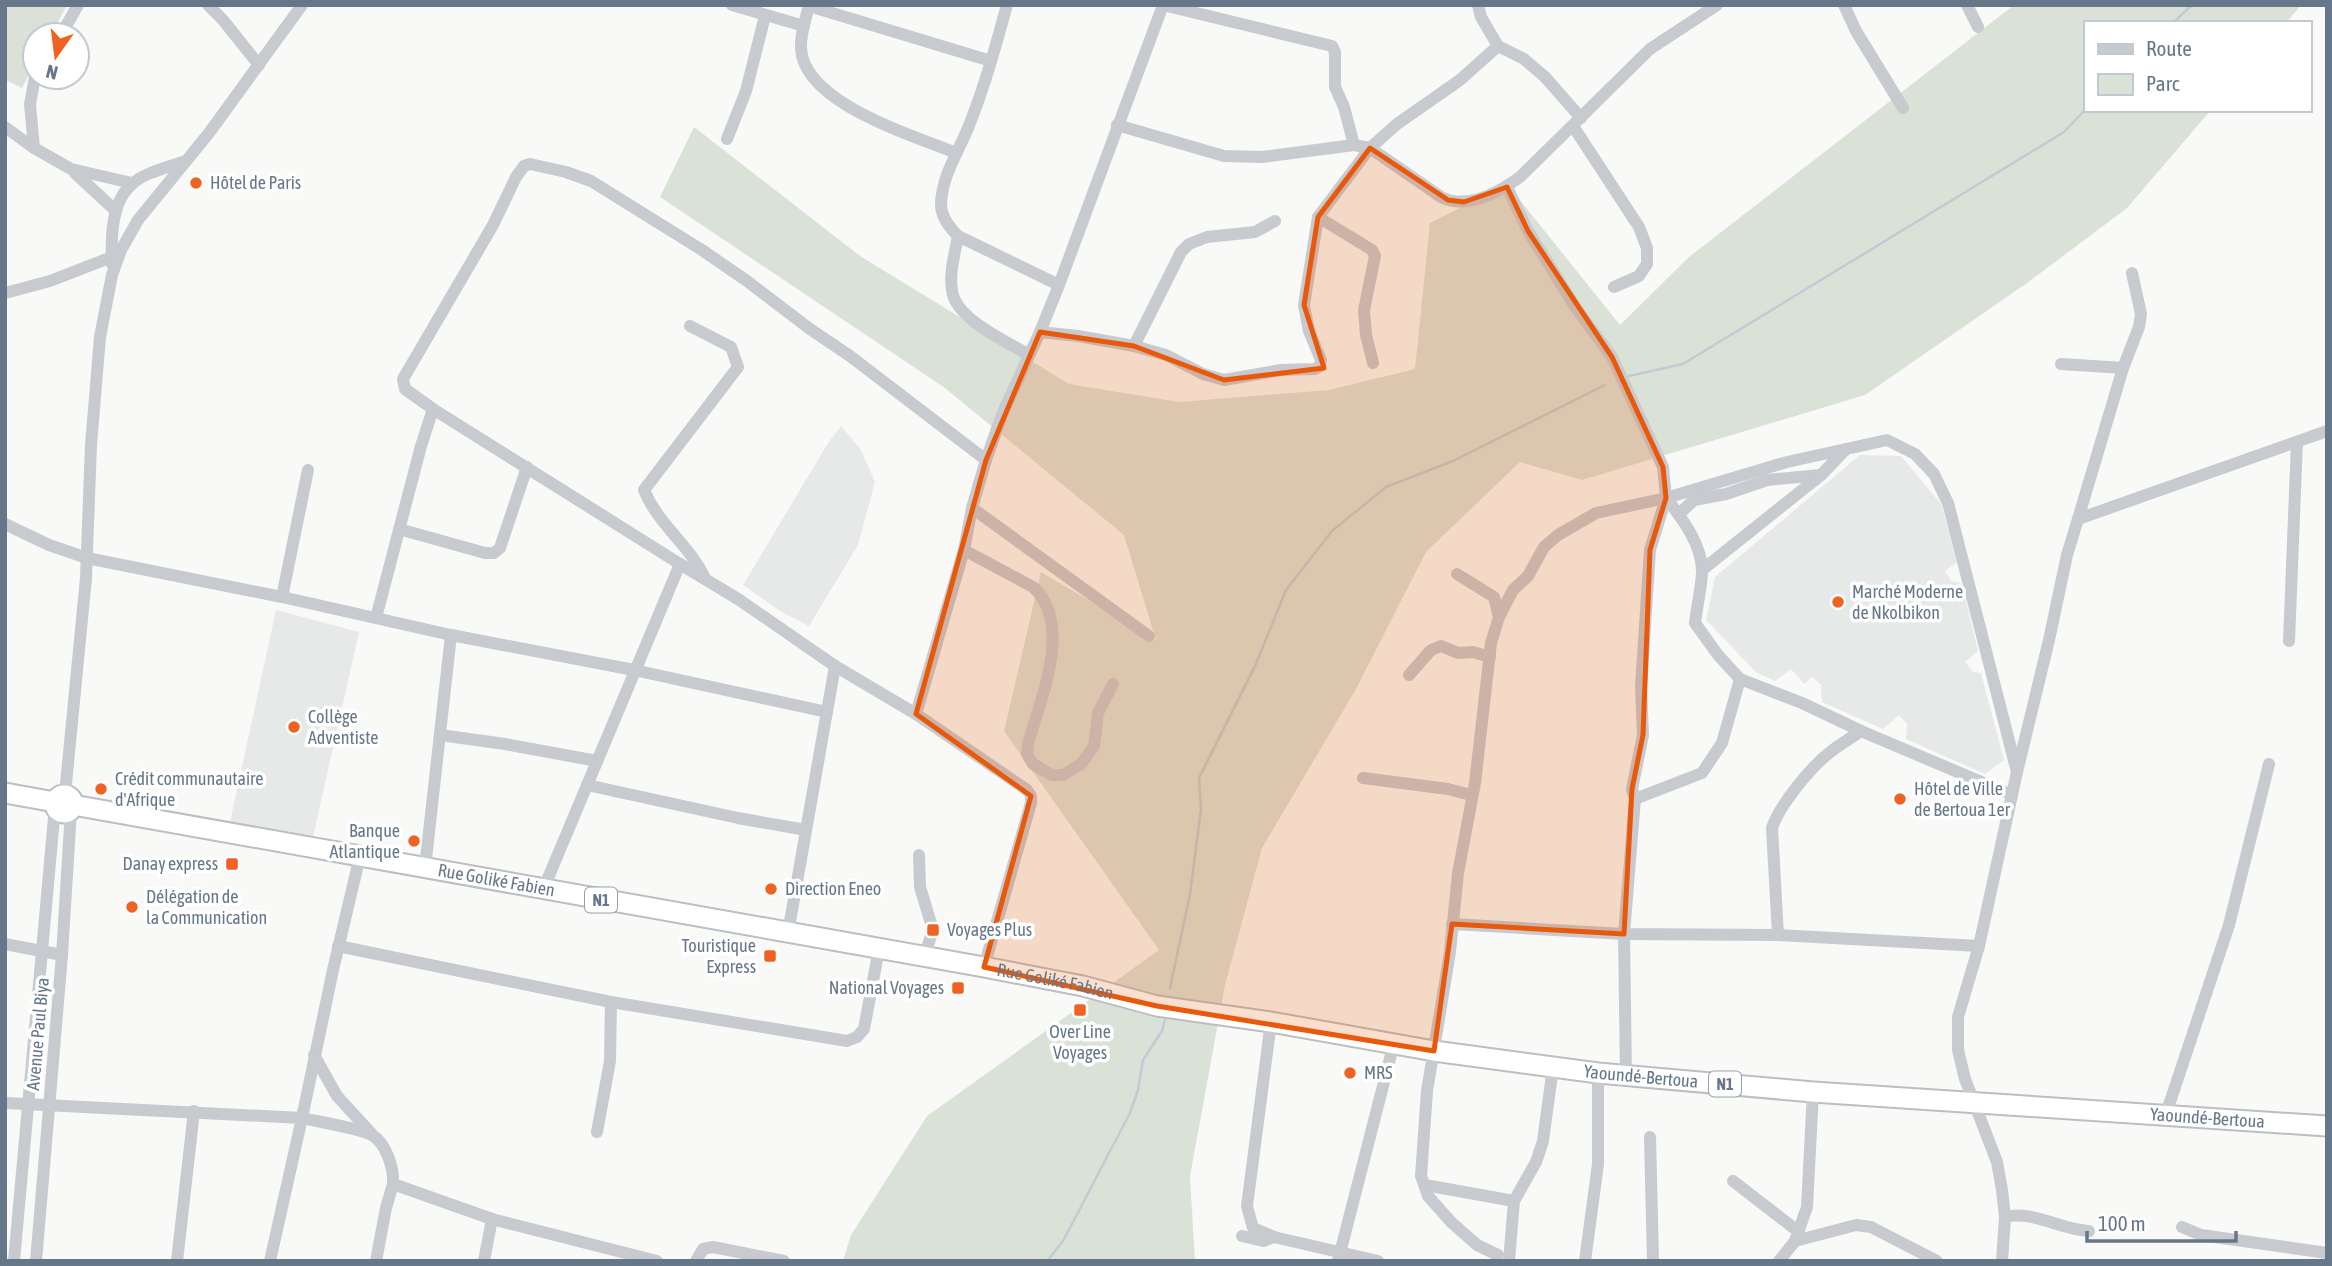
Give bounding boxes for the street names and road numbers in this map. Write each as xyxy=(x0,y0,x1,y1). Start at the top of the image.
street label: Rue Goliké Fabien xyxy=(436,859,557,900)
road number: N1 xyxy=(585,888,617,912)
street label: Rue Goliké Fabien xyxy=(995,959,1116,1004)
street label: Avenue Paul Biya xyxy=(22,977,53,1091)
street label: Yaoundé-Bertoua xyxy=(1582,1060,1699,1092)
road number: N1 xyxy=(1709,1072,1741,1096)
street label: Yaoundé-Bertoua xyxy=(2149,1103,2265,1132)

